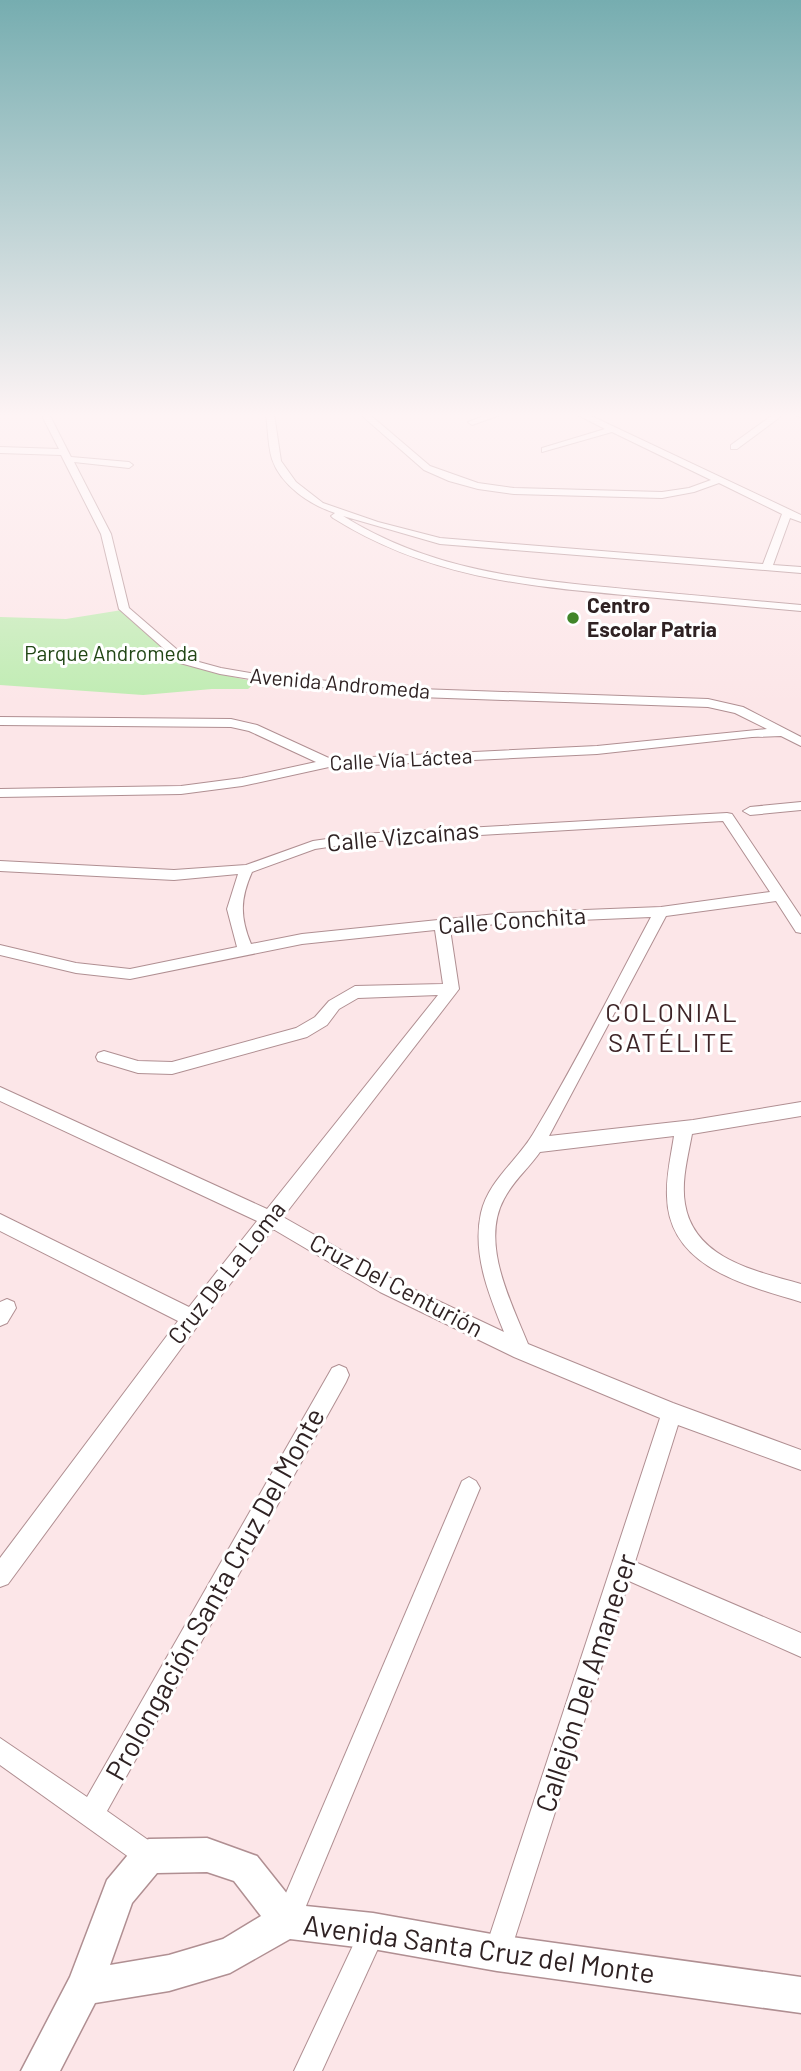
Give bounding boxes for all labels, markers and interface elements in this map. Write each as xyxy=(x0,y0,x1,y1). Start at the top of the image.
place label: Centro Escolar Patria xyxy=(587,592,717,641)
marker: Centro Escolar Patria xyxy=(565,610,581,626)
park label: Parque Andromeda xyxy=(24,640,198,665)
street label: Avenida Andromeda xyxy=(249,662,431,703)
street label: Calle Vía Láctea xyxy=(329,742,473,775)
street label: Calle Vizcaínas xyxy=(325,814,480,857)
street label: Calle Conchita xyxy=(437,900,587,939)
district label: COLONIAL SATÉLITE xyxy=(605,996,739,1057)
street label: Cruz De La Loma xyxy=(161,1195,291,1349)
street label: Cruz Del Centurión xyxy=(305,1227,488,1343)
street label: Prolongación Santa Cruz Del Monte xyxy=(97,1401,331,1786)
street label: Callejón Del Amanecer xyxy=(527,1549,643,1816)
street label: Avenida Santa Cruz del Monte xyxy=(301,1906,657,1990)

